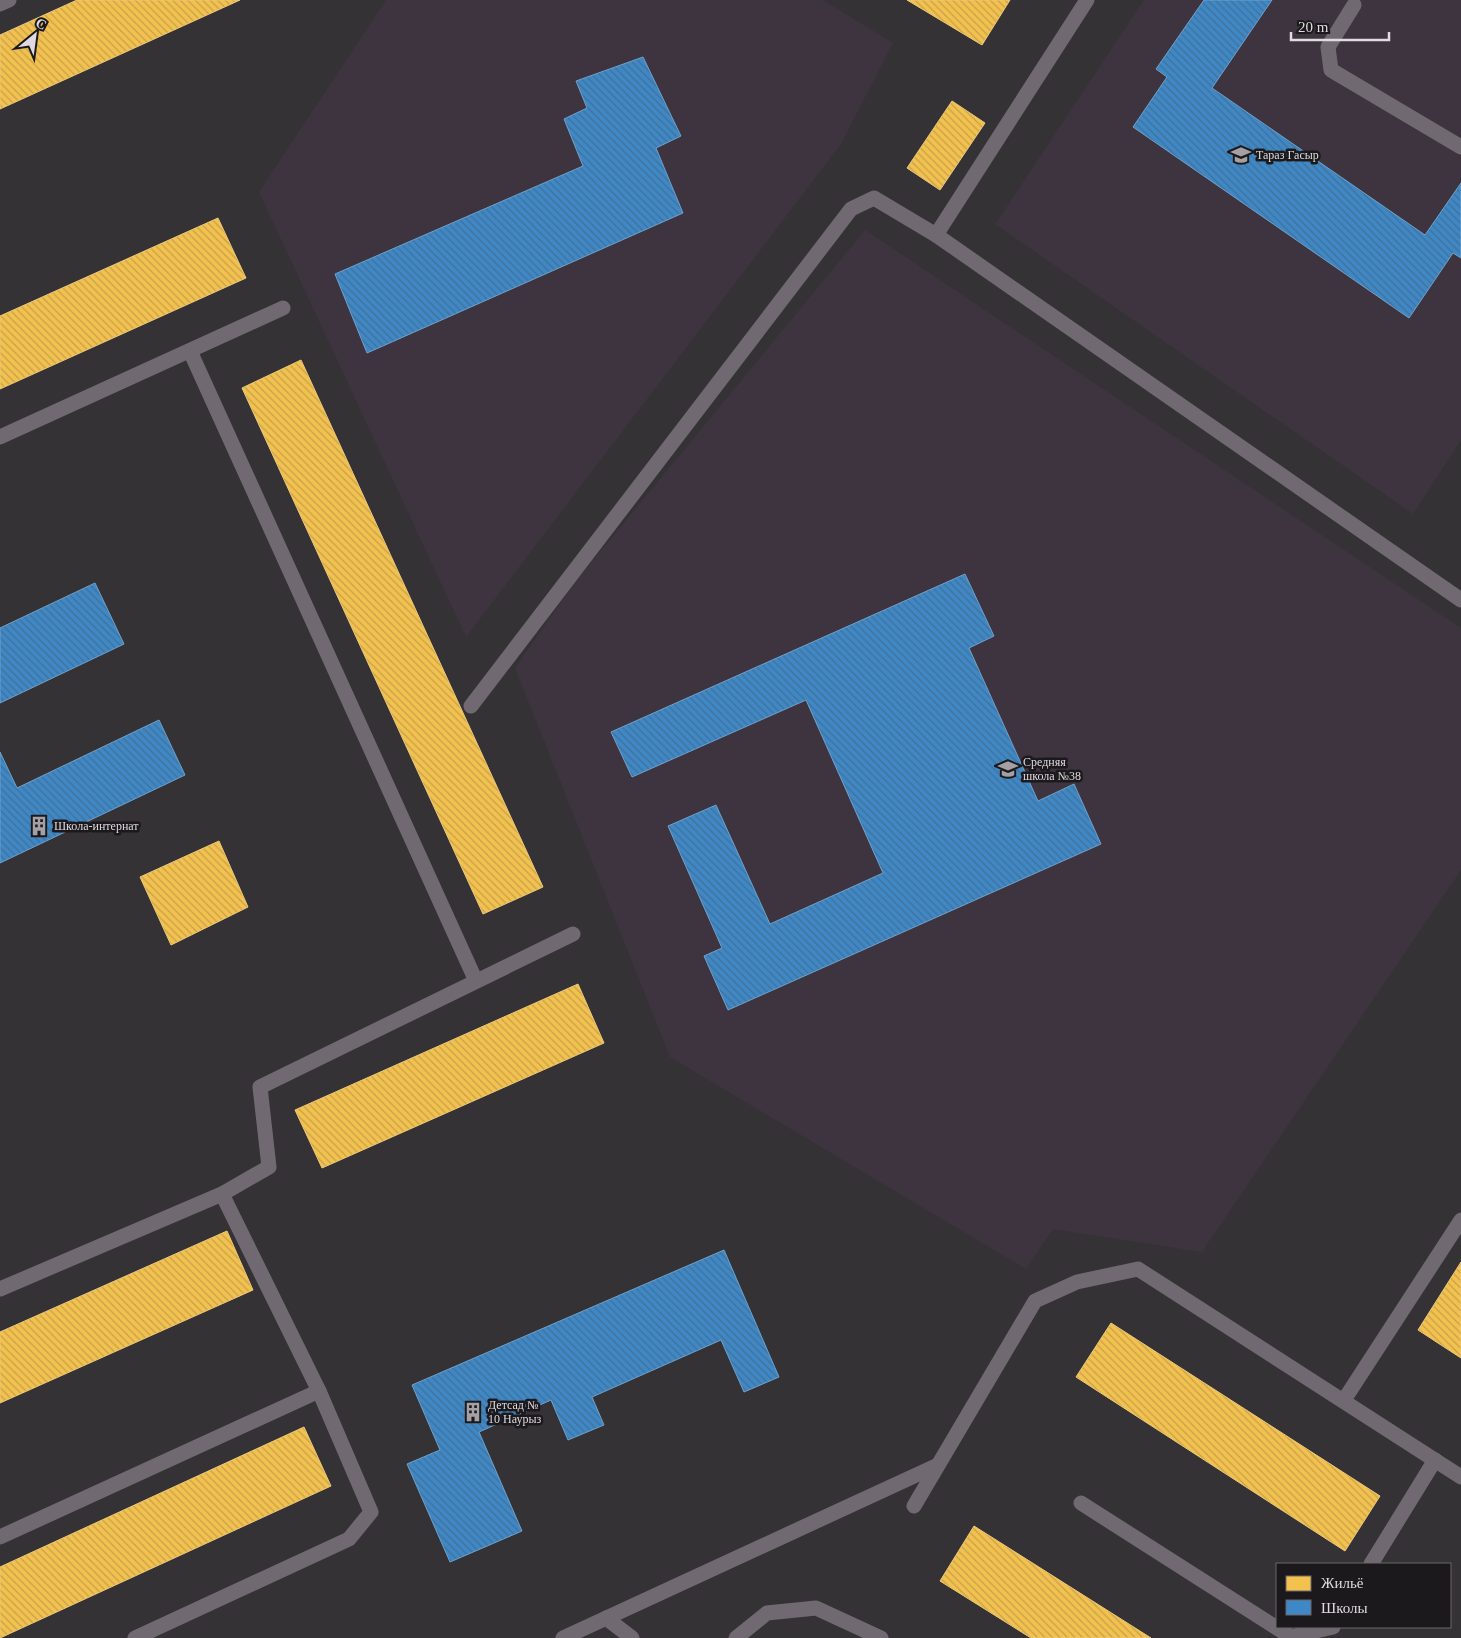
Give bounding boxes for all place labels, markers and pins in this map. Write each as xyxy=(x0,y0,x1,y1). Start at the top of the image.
school or university icon: Тараз Гасыр xyxy=(1230,144,1252,166)
place label: Тараз Гасыр xyxy=(1256,148,1319,162)
place label: Средняя школа №38 xyxy=(1023,755,1081,783)
school or university icon: Средняя школа №38 xyxy=(997,758,1019,780)
building icon: Школа-интернат xyxy=(28,815,50,837)
place label: Школа-интернат xyxy=(54,819,139,833)
place label: Детсад № 10 Наурыз xyxy=(488,1398,541,1426)
building icon: Детсад № 10 Наурыз xyxy=(462,1401,484,1423)

